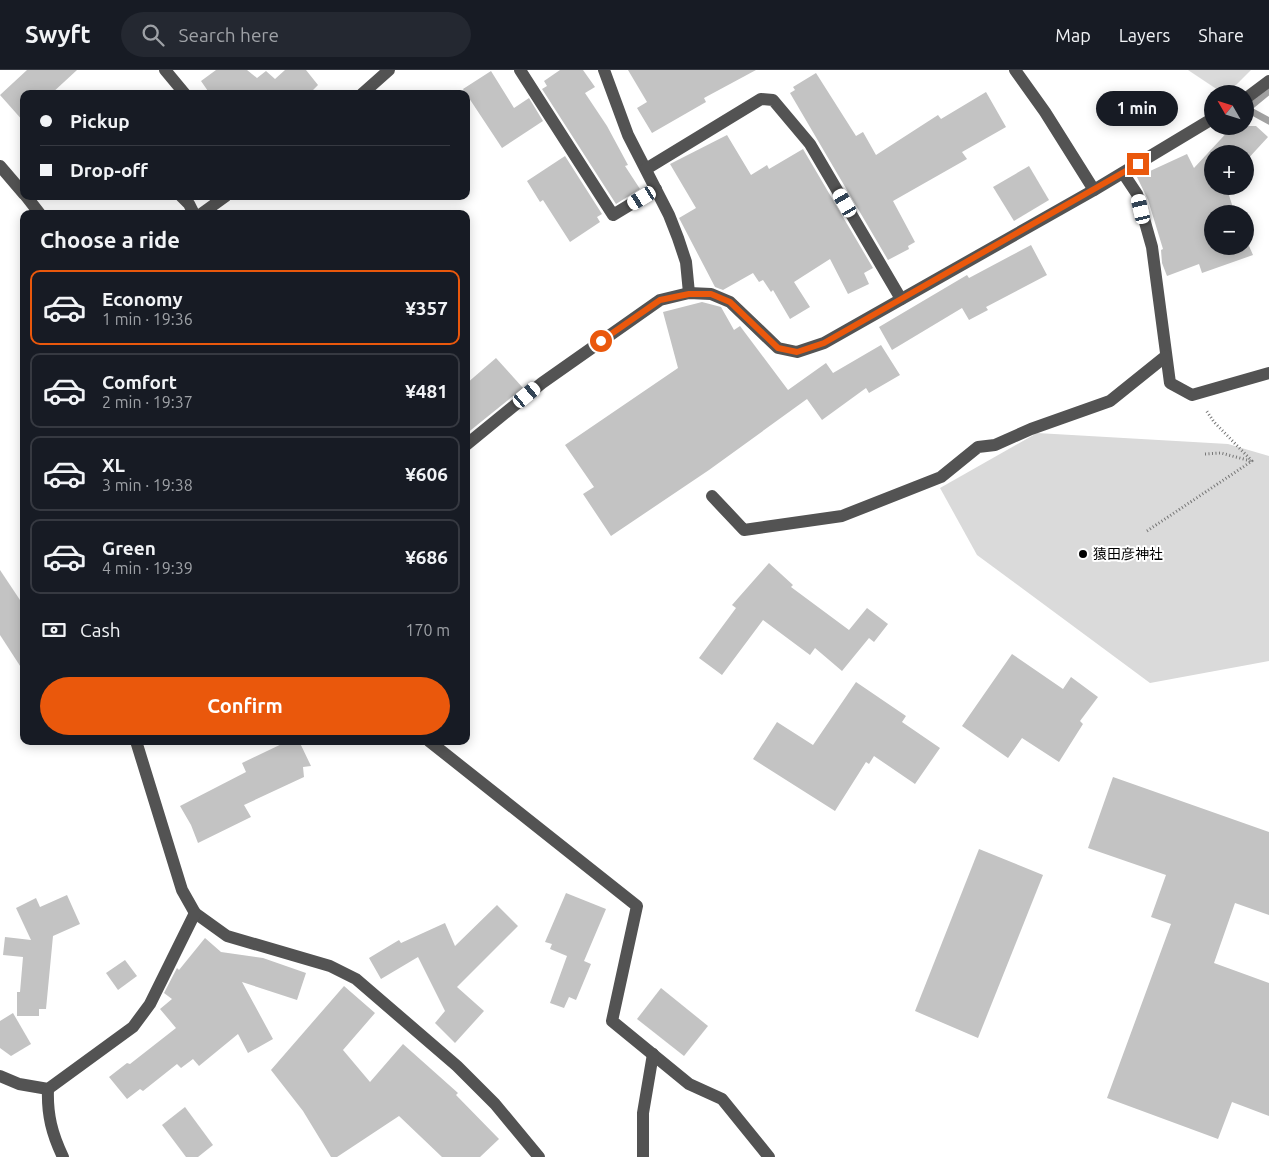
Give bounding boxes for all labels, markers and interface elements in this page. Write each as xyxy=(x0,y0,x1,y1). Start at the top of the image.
search box xyxy=(121,12,471,57)
text: Swyft xyxy=(25,21,91,48)
icon: search xyxy=(139,21,167,49)
text: Search here xyxy=(179,24,279,46)
text: Map xyxy=(1055,25,1091,45)
text: Layers xyxy=(1119,25,1170,45)
text: Share xyxy=(1198,25,1244,45)
north arrow xyxy=(1204,85,1254,135)
map controls xyxy=(1204,85,1254,255)
callout: 1 min xyxy=(1097,92,1179,126)
text: 1 min xyxy=(1117,99,1157,117)
text: Pickup xyxy=(70,110,130,132)
button: + xyxy=(1204,145,1254,195)
route end xyxy=(1127,153,1149,175)
text: Drop-off xyxy=(70,159,148,181)
car xyxy=(625,184,658,212)
car xyxy=(831,186,858,220)
car xyxy=(1130,193,1151,225)
button: − xyxy=(1204,205,1254,255)
text: Choose a ride xyxy=(40,227,180,252)
icon: car xyxy=(42,285,87,330)
text: Economy xyxy=(102,288,183,310)
text: ¥357 xyxy=(405,297,448,319)
text: 1 min · 19:36 xyxy=(102,310,193,328)
route start xyxy=(590,330,612,352)
icon: car xyxy=(42,368,87,413)
text: Comfort xyxy=(102,371,177,393)
text: ¥481 xyxy=(405,380,448,402)
car xyxy=(510,380,543,410)
text: 2 min · 19:37 xyxy=(102,393,193,411)
icon: car xyxy=(42,451,87,496)
text: XL xyxy=(102,454,125,476)
text: ¥606 xyxy=(405,463,448,485)
text: 3 min · 19:38 xyxy=(102,476,193,494)
icon: car xyxy=(42,534,87,579)
text: Green xyxy=(102,537,156,559)
text: ¥686 xyxy=(405,546,448,568)
place label: 猿田彦神社 xyxy=(1093,546,1163,562)
marker: 猿田彦神社 xyxy=(1077,548,1089,560)
text: 4 min · 19:39 xyxy=(102,559,193,577)
icon: cash xyxy=(40,616,68,644)
text: Cash xyxy=(80,619,121,641)
text: 170 m xyxy=(405,621,450,639)
button: Confirm xyxy=(40,677,450,735)

